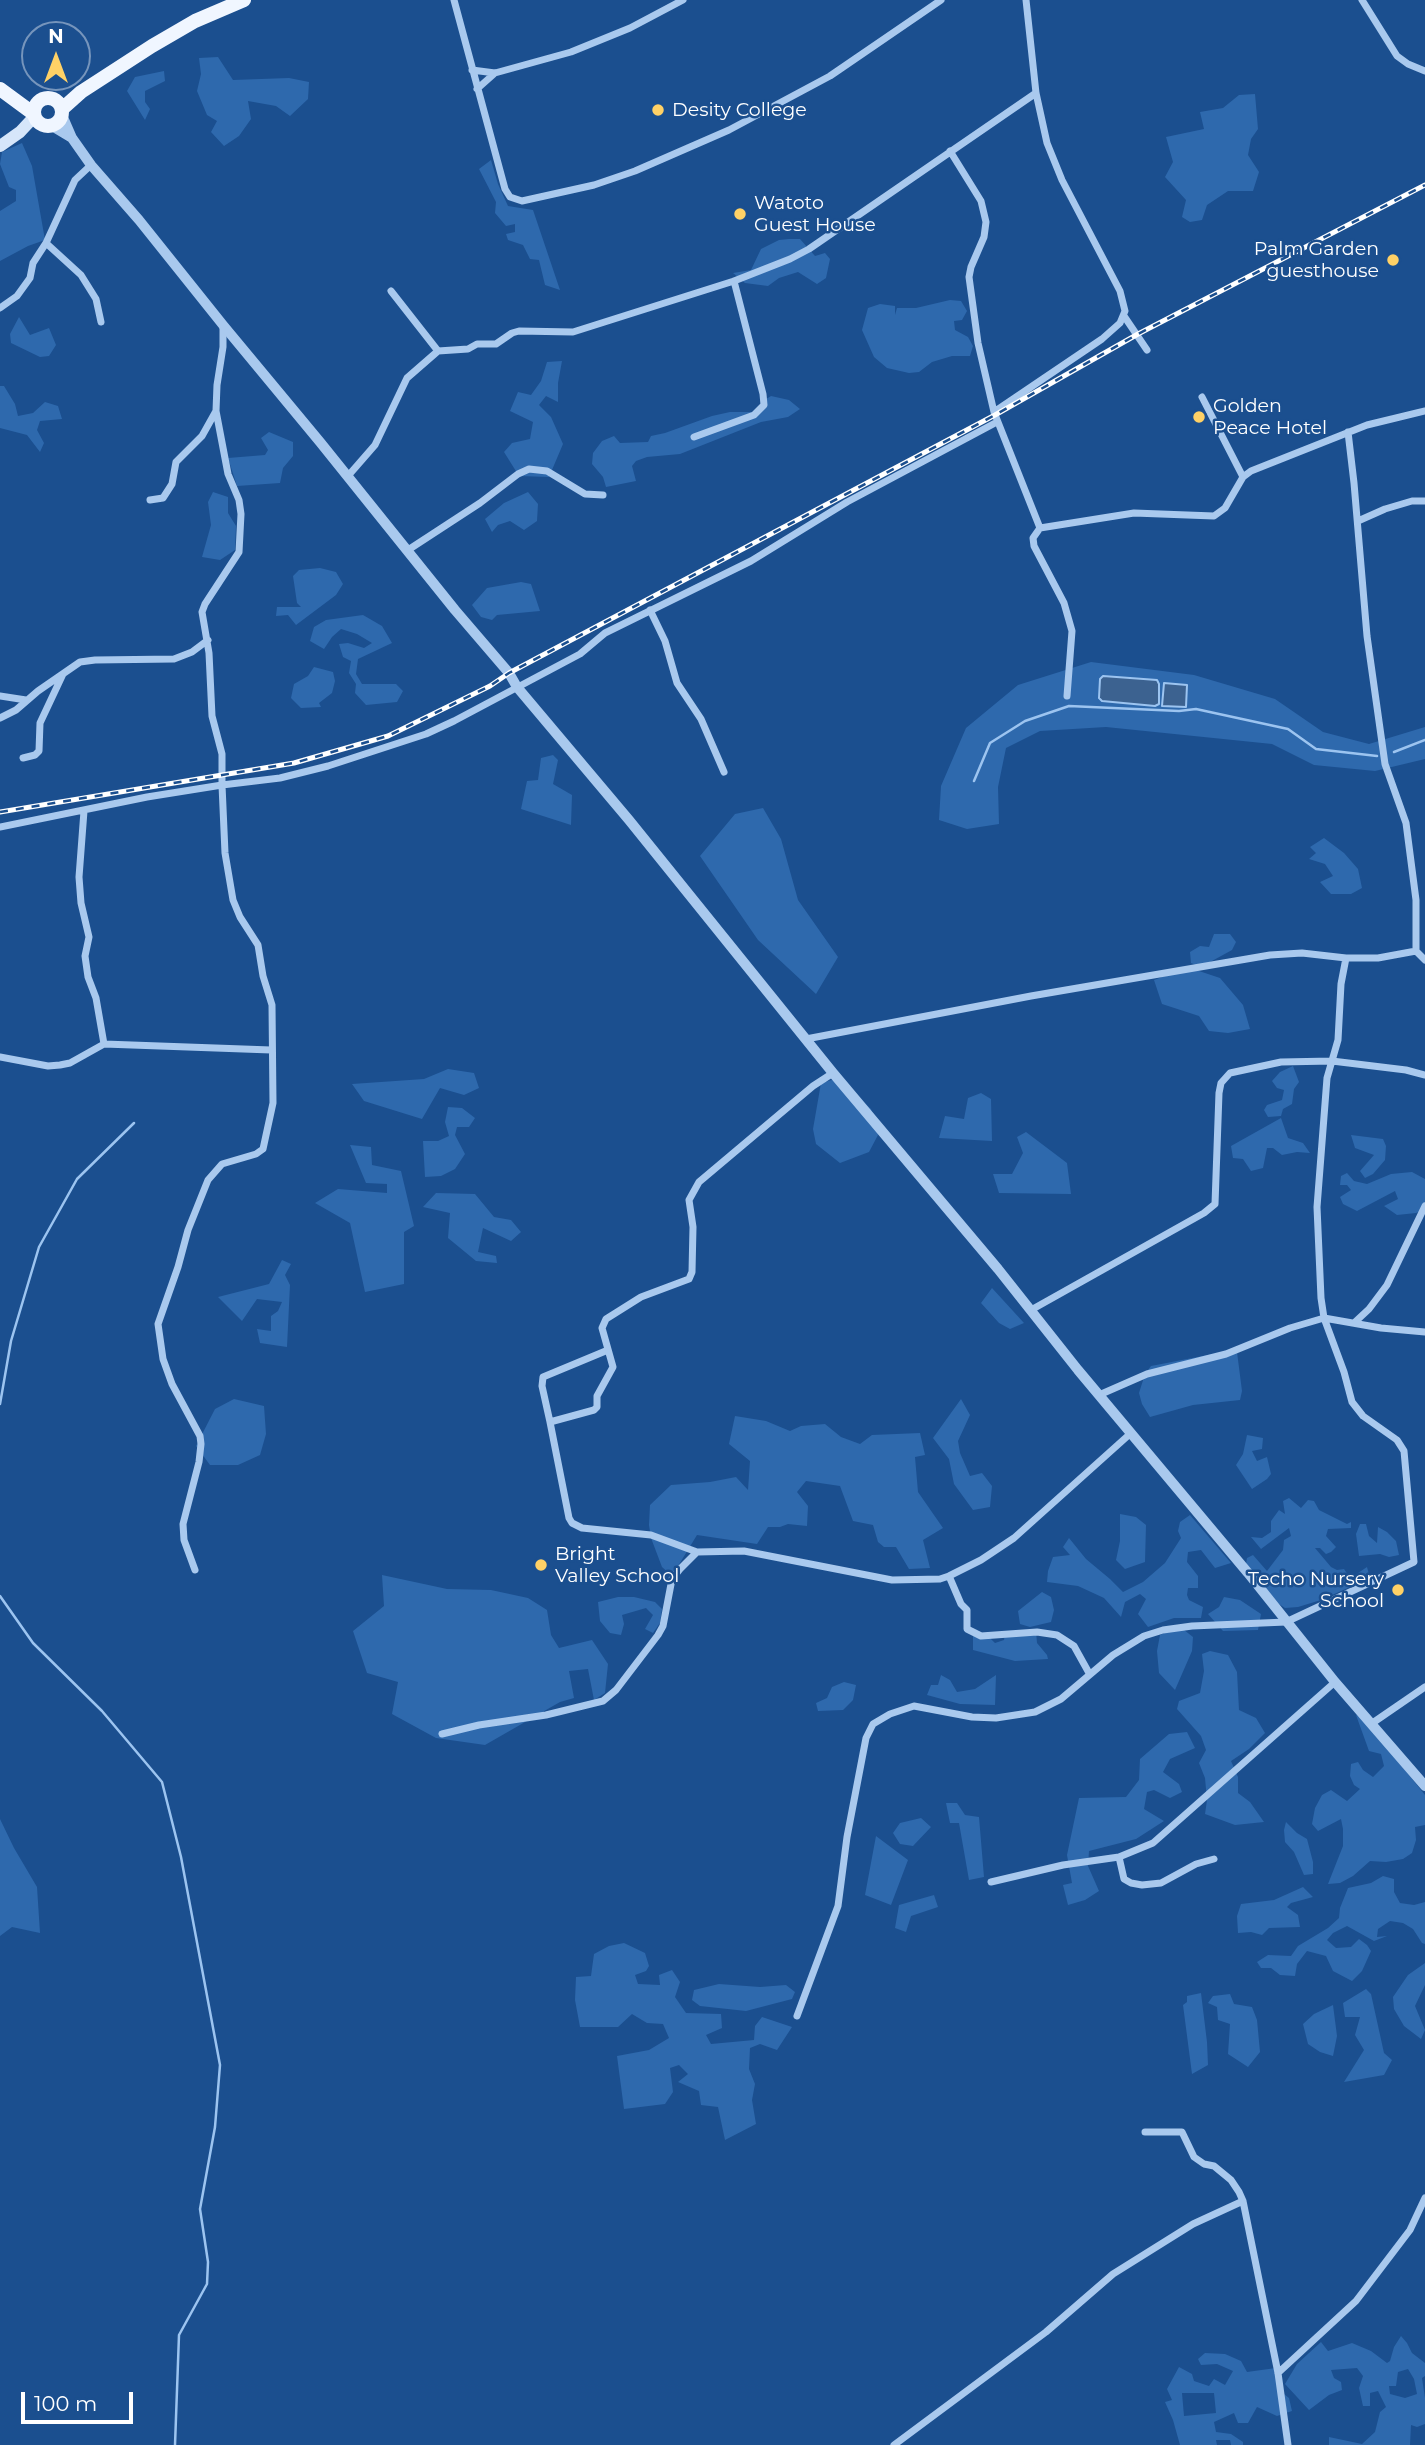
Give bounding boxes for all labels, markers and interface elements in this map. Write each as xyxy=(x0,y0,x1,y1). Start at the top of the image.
north arrow xyxy=(21,21,91,91)
text: N xyxy=(48,25,64,48)
place label: Desity College xyxy=(672,99,807,121)
marker: Desity College xyxy=(650,102,666,118)
place label: Watoto Guest House xyxy=(754,192,876,236)
marker: Watoto Guest House xyxy=(732,206,748,222)
place label: Palm Garden guesthouse xyxy=(1254,238,1379,282)
marker: Palm Garden guesthouse xyxy=(1385,252,1401,268)
place label: Golden Peace Hotel xyxy=(1213,395,1327,439)
marker: Golden Peace Hotel xyxy=(1191,409,1207,425)
place label: Bright Valley School xyxy=(555,1543,679,1587)
marker: Bright Valley School xyxy=(533,1557,549,1573)
place label: Techo Nursery School xyxy=(1248,1568,1384,1612)
marker: Techo Nursery School xyxy=(1390,1582,1406,1598)
scale bar xyxy=(24,2378,136,2422)
text: 100 m xyxy=(34,2391,97,2416)

